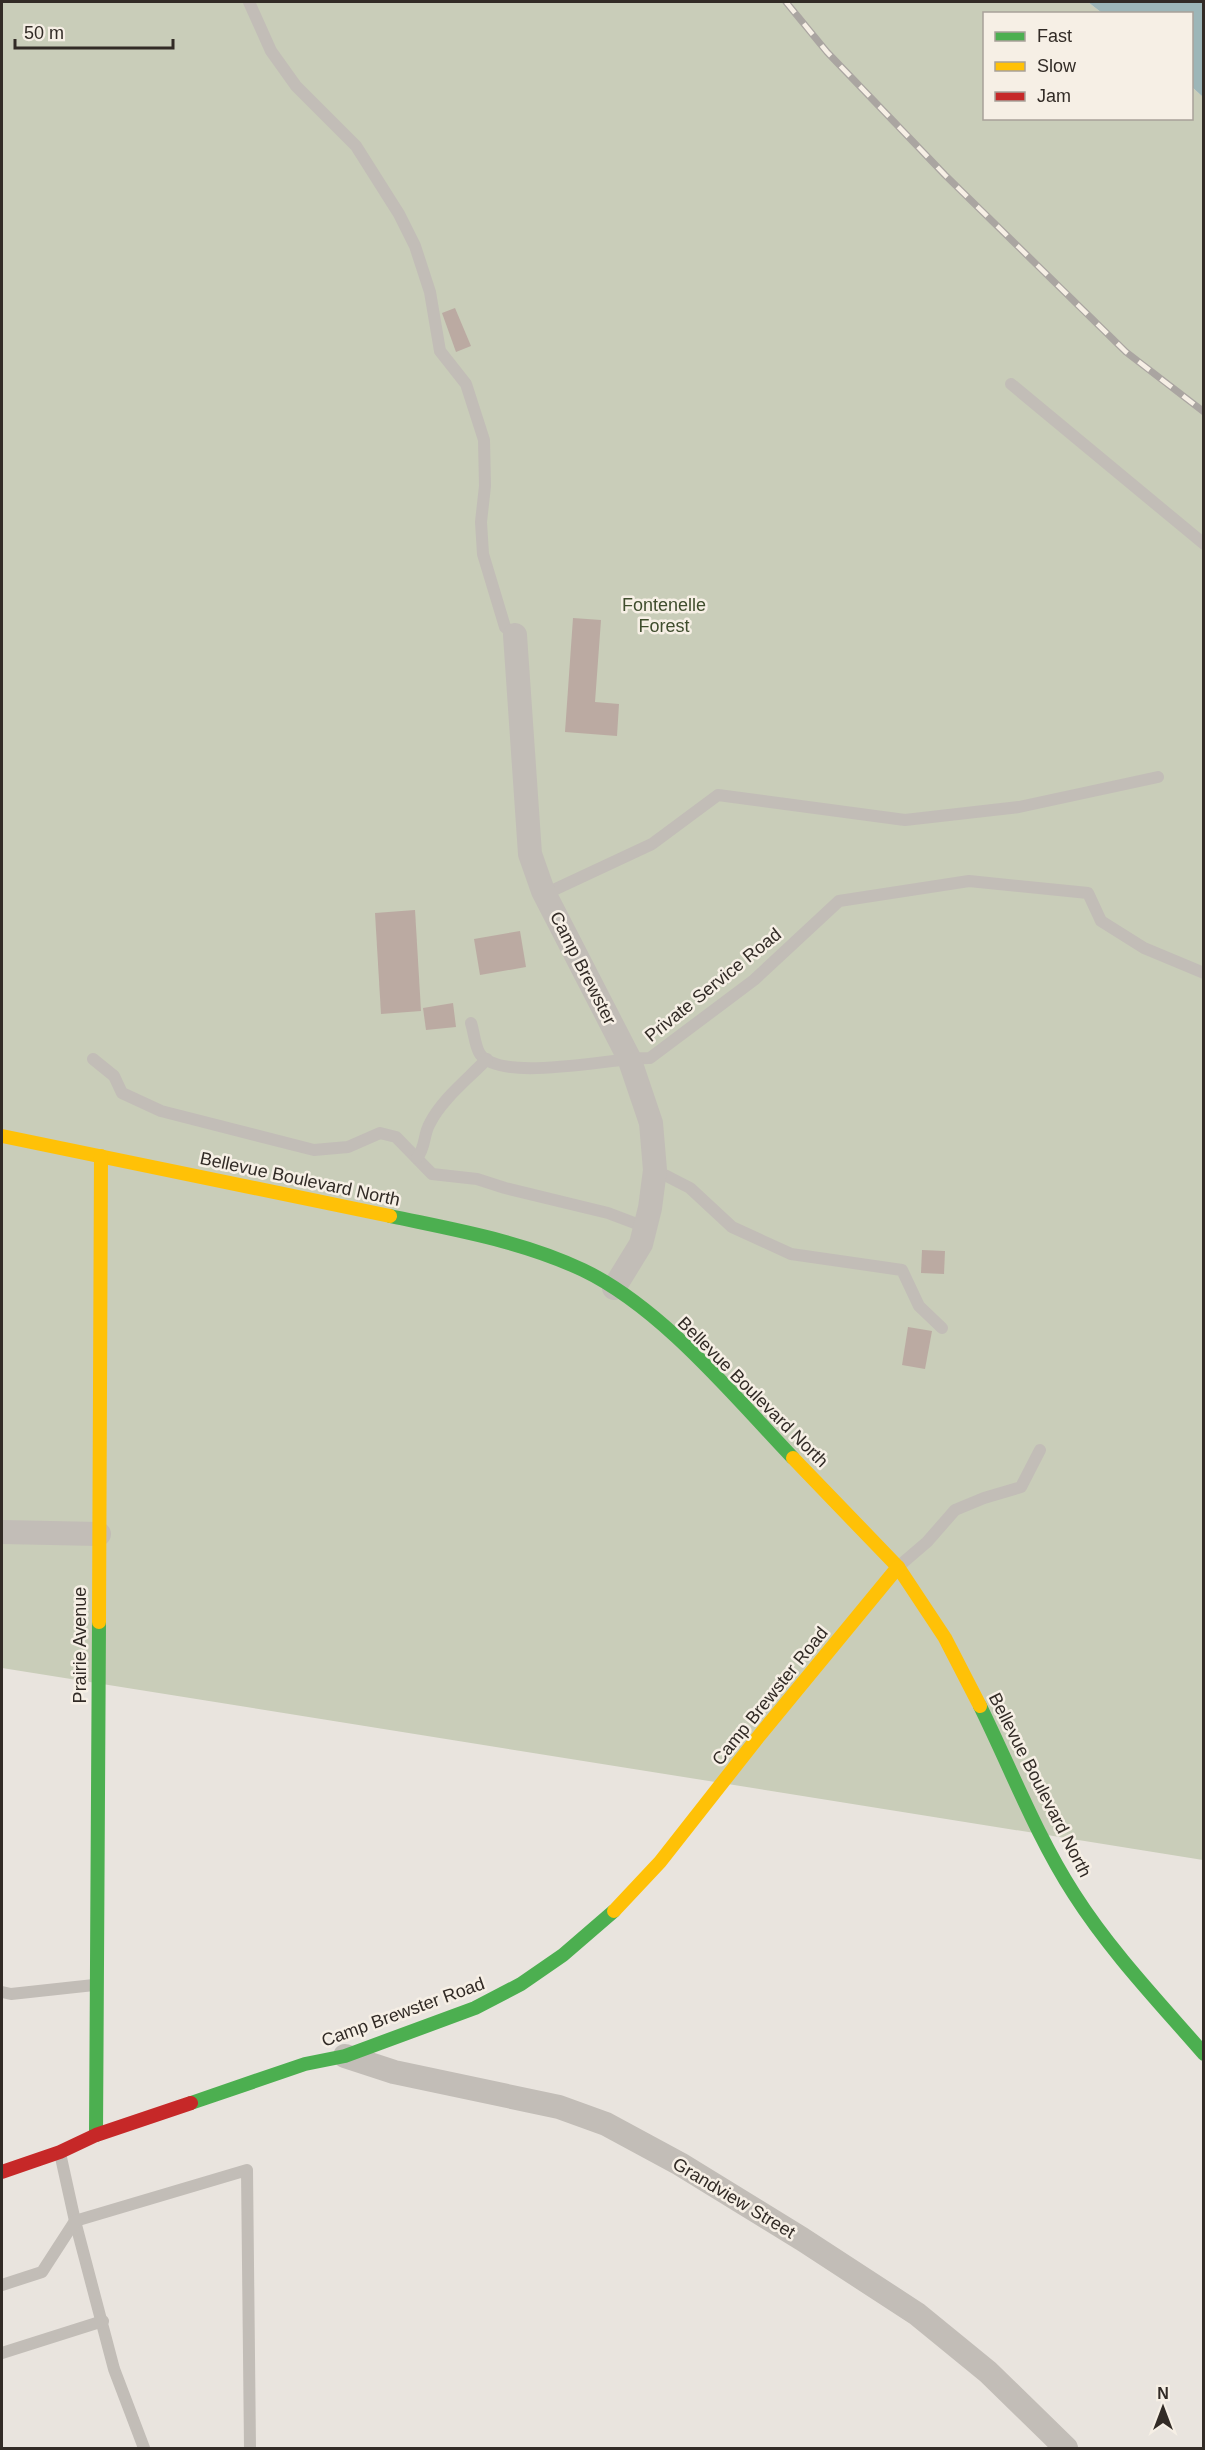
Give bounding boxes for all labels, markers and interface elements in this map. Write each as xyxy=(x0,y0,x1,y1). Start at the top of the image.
scale bar xyxy=(15,12,172,50)
legend xyxy=(983,12,1193,120)
text: 50 m xyxy=(24,23,64,43)
text: Fast xyxy=(1037,26,1072,46)
text: Slow xyxy=(1037,56,1077,76)
text: Jam xyxy=(1037,86,1071,106)
park label: Fontenelle Forest xyxy=(622,595,706,636)
street label: Camp Brewster xyxy=(546,908,620,1028)
street label: Private Service Road xyxy=(641,924,785,1046)
street label: Bellevue Boulevard North xyxy=(198,1148,402,1210)
street label: Bellevue Boulevard North xyxy=(674,1313,832,1471)
street label: Prairie Avenue xyxy=(70,1587,90,1703)
street label: Camp Brewster Road xyxy=(708,1623,832,1769)
street label: Bellevue Boulevard North xyxy=(985,1690,1095,1880)
street label: Camp Brewster Road xyxy=(319,1973,487,2051)
street label: Grandview Street xyxy=(669,2154,799,2242)
north arrow xyxy=(1133,2378,1193,2438)
text: N xyxy=(1157,2385,1169,2402)

